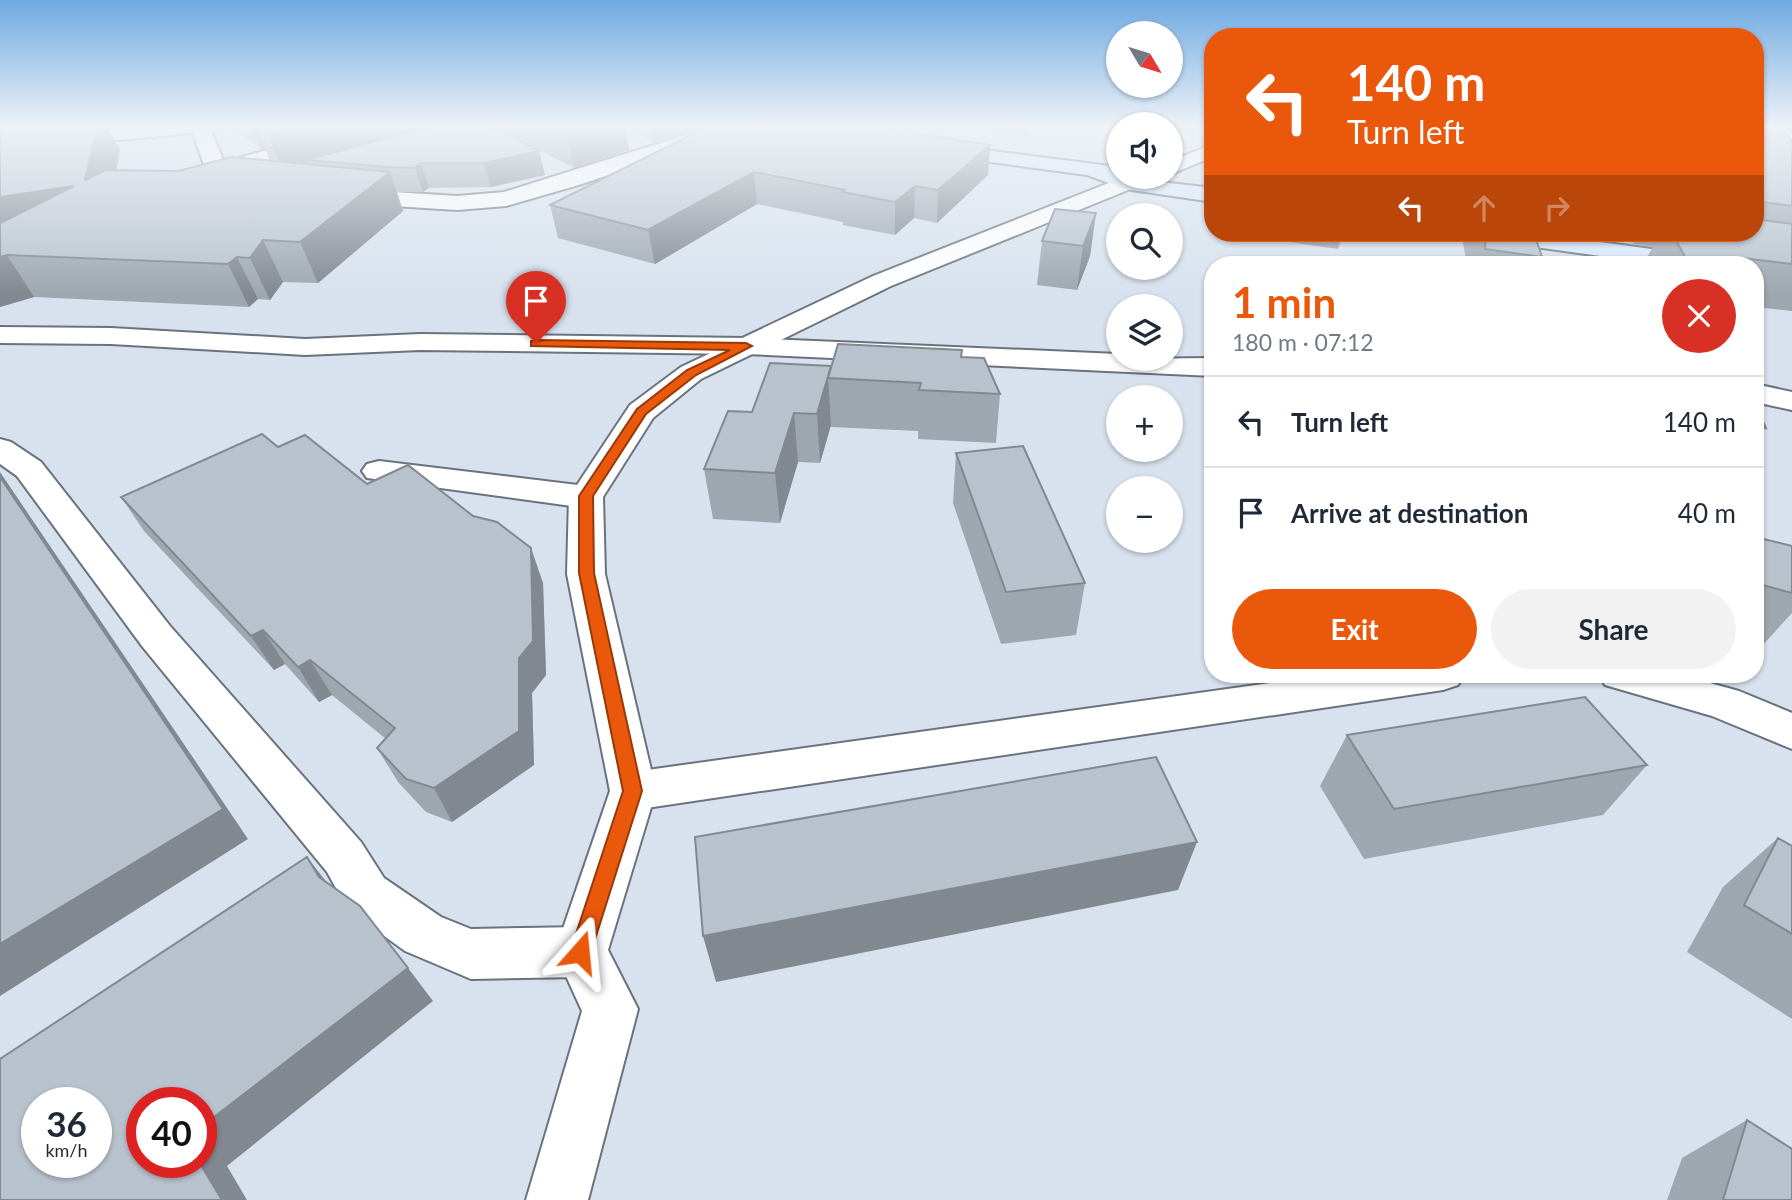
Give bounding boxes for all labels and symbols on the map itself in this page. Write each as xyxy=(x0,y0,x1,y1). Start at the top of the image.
north arrow xyxy=(1106,21,1183,98)
pin xyxy=(506,271,566,343)
position arrow xyxy=(543,915,617,989)
speed limit sign: 40 xyxy=(126,1087,217,1178)

